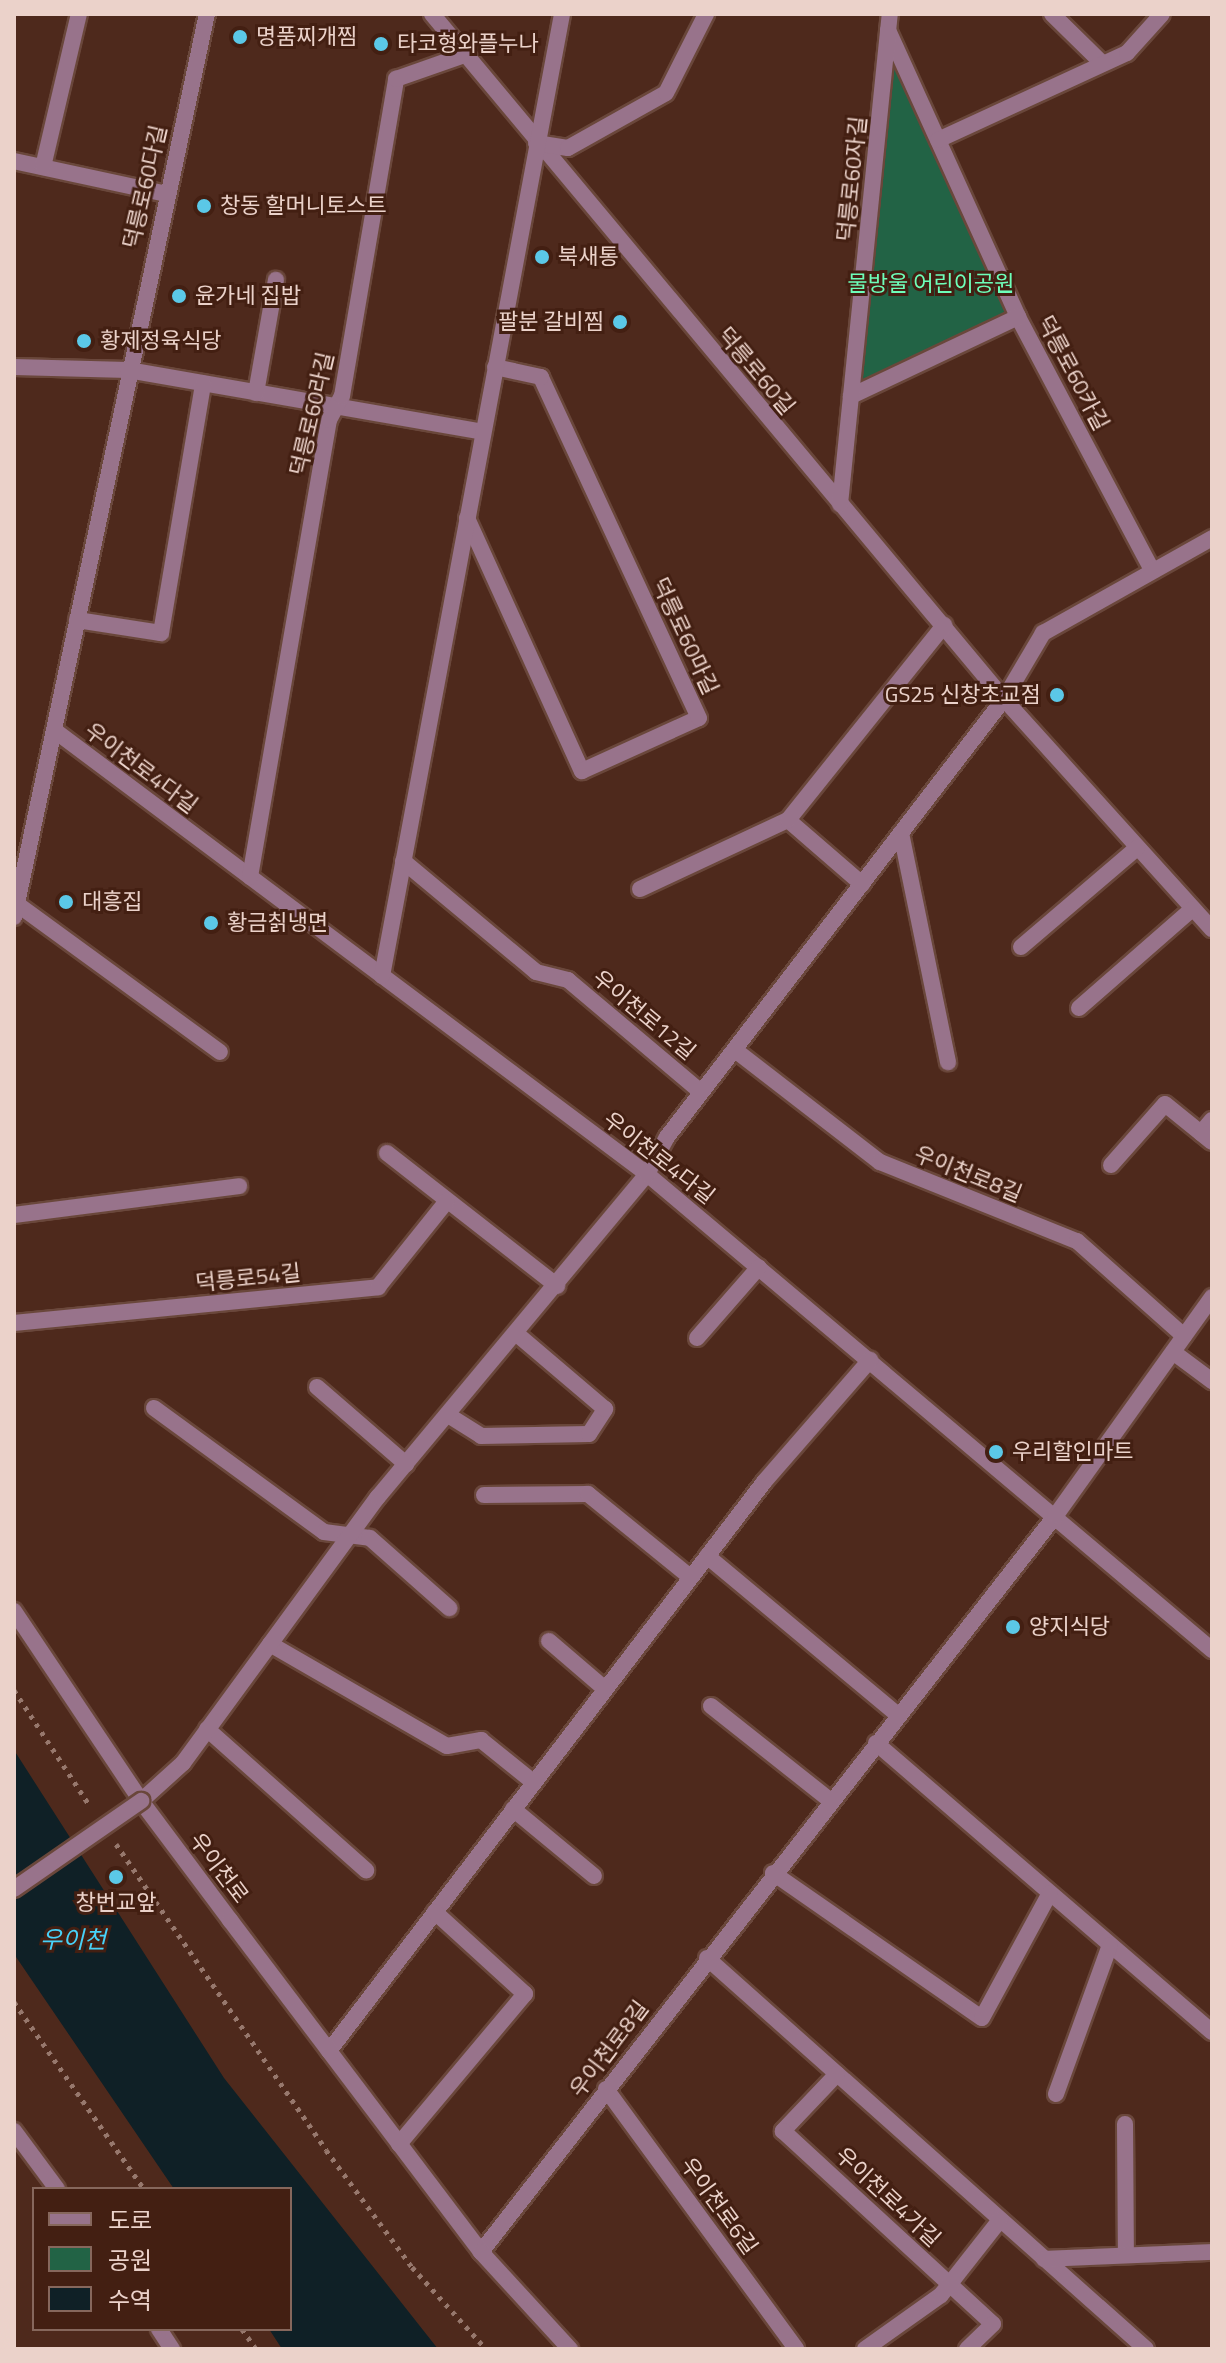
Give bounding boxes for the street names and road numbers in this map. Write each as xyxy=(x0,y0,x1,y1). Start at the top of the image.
street label: 덕릉로60자길 xyxy=(832,115,872,243)
street label: 덕릉로60다길 xyxy=(118,123,172,251)
street label: 덕릉로60카길 xyxy=(1032,311,1114,435)
street label: 덕릉로60길 xyxy=(712,322,800,420)
street label: 덕릉로60라길 xyxy=(285,350,339,478)
street label: 덕릉로60마길 xyxy=(646,573,724,699)
street label: 우이천로4다길 xyxy=(80,717,202,819)
street label: 우이천로12길 xyxy=(587,964,701,1066)
street label: 우이천로4다길 xyxy=(598,1106,720,1210)
street label: 우이천로8길 xyxy=(910,1140,1026,1208)
street label: 덕릉로54길 xyxy=(194,1259,302,1297)
street label: 우이천로 xyxy=(184,1828,254,1908)
street label: 우이천로8길 xyxy=(564,1996,654,2102)
street label: 우이천로4가길 xyxy=(830,2142,946,2252)
street label: 우이천로6길 xyxy=(675,2152,763,2260)

